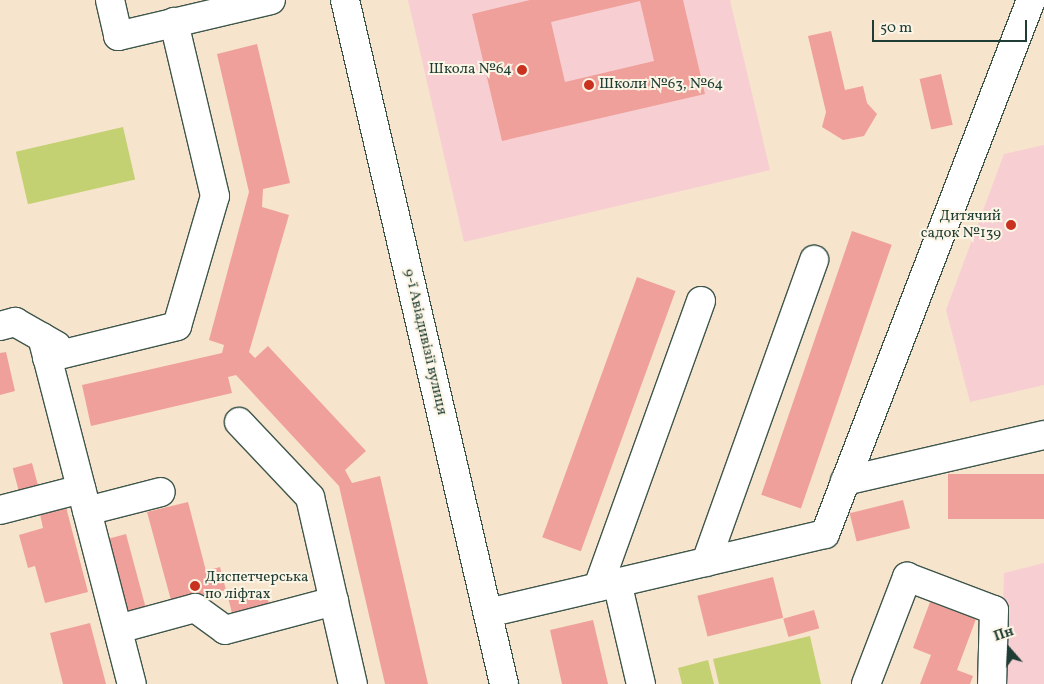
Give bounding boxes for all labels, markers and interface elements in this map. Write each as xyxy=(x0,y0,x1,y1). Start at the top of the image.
scale bar xyxy=(874,10,1029,42)
text: 50 m xyxy=(880,18,912,39)
place label: Школа №64 xyxy=(429,61,512,79)
marker: Школа №64 xyxy=(516,64,528,76)
place label: Школи №63, №64 xyxy=(599,76,723,94)
marker: Школи №63, №64 xyxy=(583,79,595,91)
place label: Дитячий садок №139 xyxy=(921,207,1001,242)
marker: Дитячий садок №139 xyxy=(1005,219,1017,231)
street label: 9-ї Авіадивізії вулиця xyxy=(399,267,451,417)
place label: Диспетчерська по ліфтах xyxy=(205,568,308,603)
marker: Диспетчерська по ліфтах xyxy=(189,580,201,592)
text: Пн xyxy=(991,622,1016,647)
north arrow xyxy=(984,624,1034,674)

